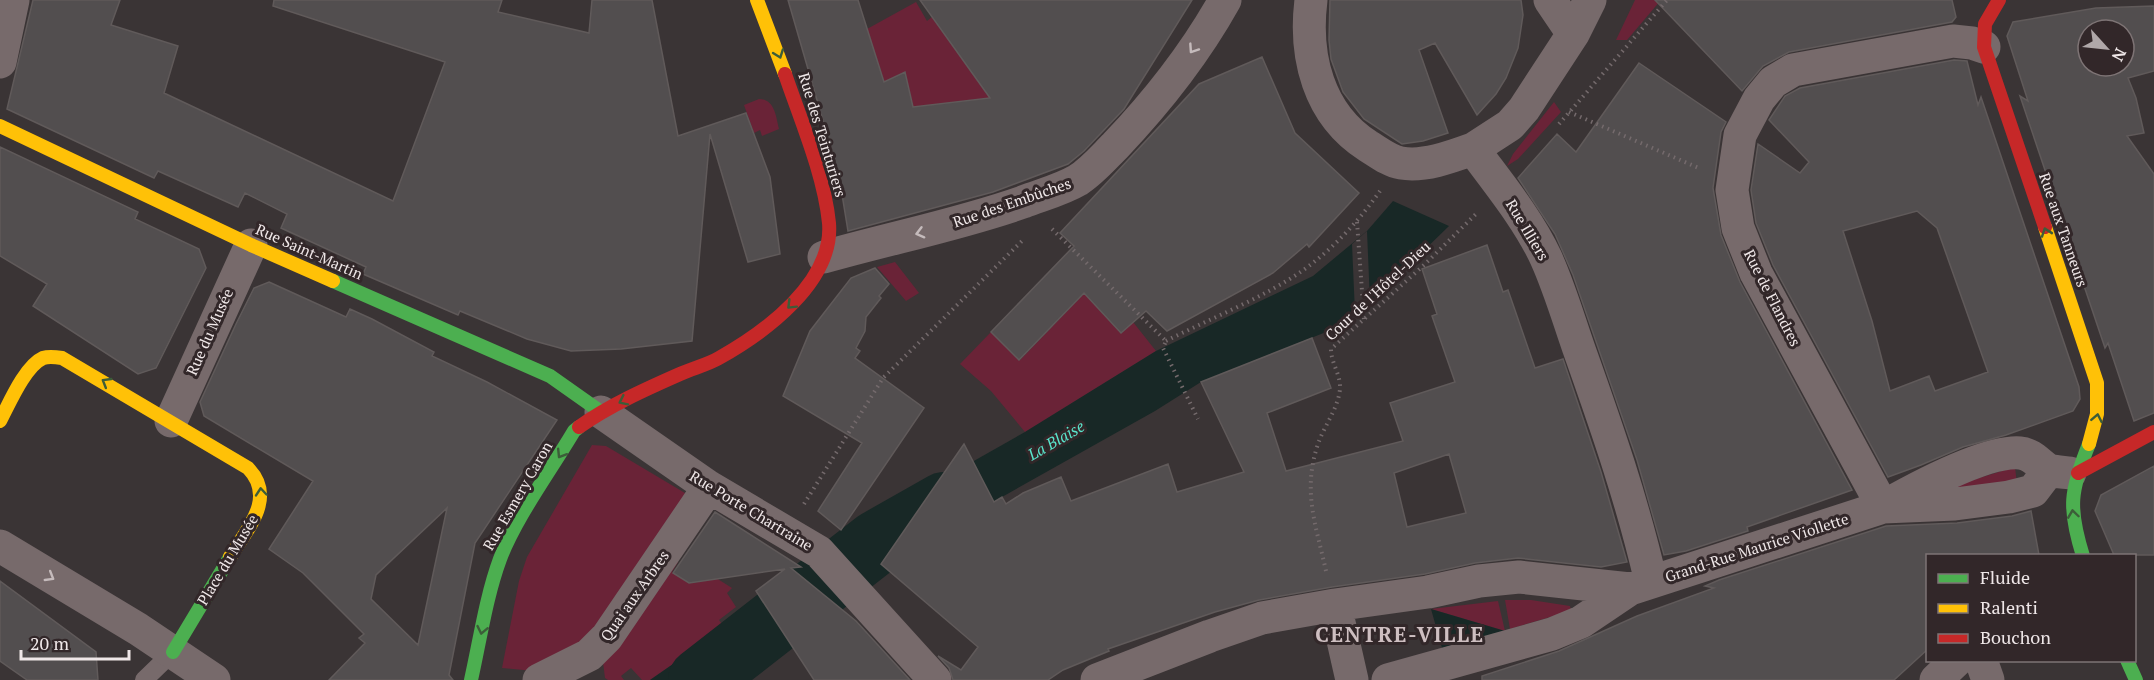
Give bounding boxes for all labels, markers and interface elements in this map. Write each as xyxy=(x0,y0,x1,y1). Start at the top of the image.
north arrow xyxy=(2076,18,2136,78)
one-way arrow xyxy=(1189,42,1200,53)
text: N xyxy=(2107,44,2132,65)
one-way arrow xyxy=(771,48,784,59)
street label: Rue des Teinturiers xyxy=(795,70,851,199)
street label: Rue aux Tanneurs xyxy=(2035,170,2093,289)
street label: Rue des Embûches xyxy=(950,172,1073,232)
street label: Rue Illiers xyxy=(1502,195,1554,264)
street label: Rue Saint-Martin xyxy=(253,219,366,284)
one-way arrow xyxy=(915,226,926,238)
one-way arrow xyxy=(2040,227,2053,238)
street label: Cour de l'Hôtel-Dieu xyxy=(1320,236,1435,344)
street label: Rue de Flandres xyxy=(1740,246,1806,349)
street label: Rue du Musée xyxy=(181,285,237,378)
one-way arrow xyxy=(788,297,799,308)
one-way arrow xyxy=(102,378,112,390)
one-way arrow xyxy=(619,394,630,406)
one-way arrow xyxy=(2090,413,2103,423)
water label: La Blaise xyxy=(1023,415,1088,466)
street label: Rue Esmery Caron xyxy=(478,437,556,554)
one-way arrow xyxy=(556,448,568,458)
street label: Rue Porte Chartraine xyxy=(686,465,817,555)
one-way arrow xyxy=(255,487,268,497)
street label: Grand-Rue Maurice Viollette xyxy=(1662,508,1851,586)
street label: Place du Musée xyxy=(192,510,262,609)
one-way arrow xyxy=(2068,510,2080,519)
street label: Quai aux Arbres xyxy=(595,546,673,645)
legend xyxy=(1926,554,2136,662)
text: Fluide xyxy=(1980,565,2030,589)
one-way arrow xyxy=(44,569,54,581)
text: Ralenti xyxy=(1980,595,2038,619)
district label: CENTRE-VILLE xyxy=(1315,620,1485,648)
scale bar xyxy=(21,623,129,661)
one-way arrow xyxy=(476,625,489,635)
text: Bouchon xyxy=(1980,625,2051,649)
text: 20 m xyxy=(30,631,70,655)

